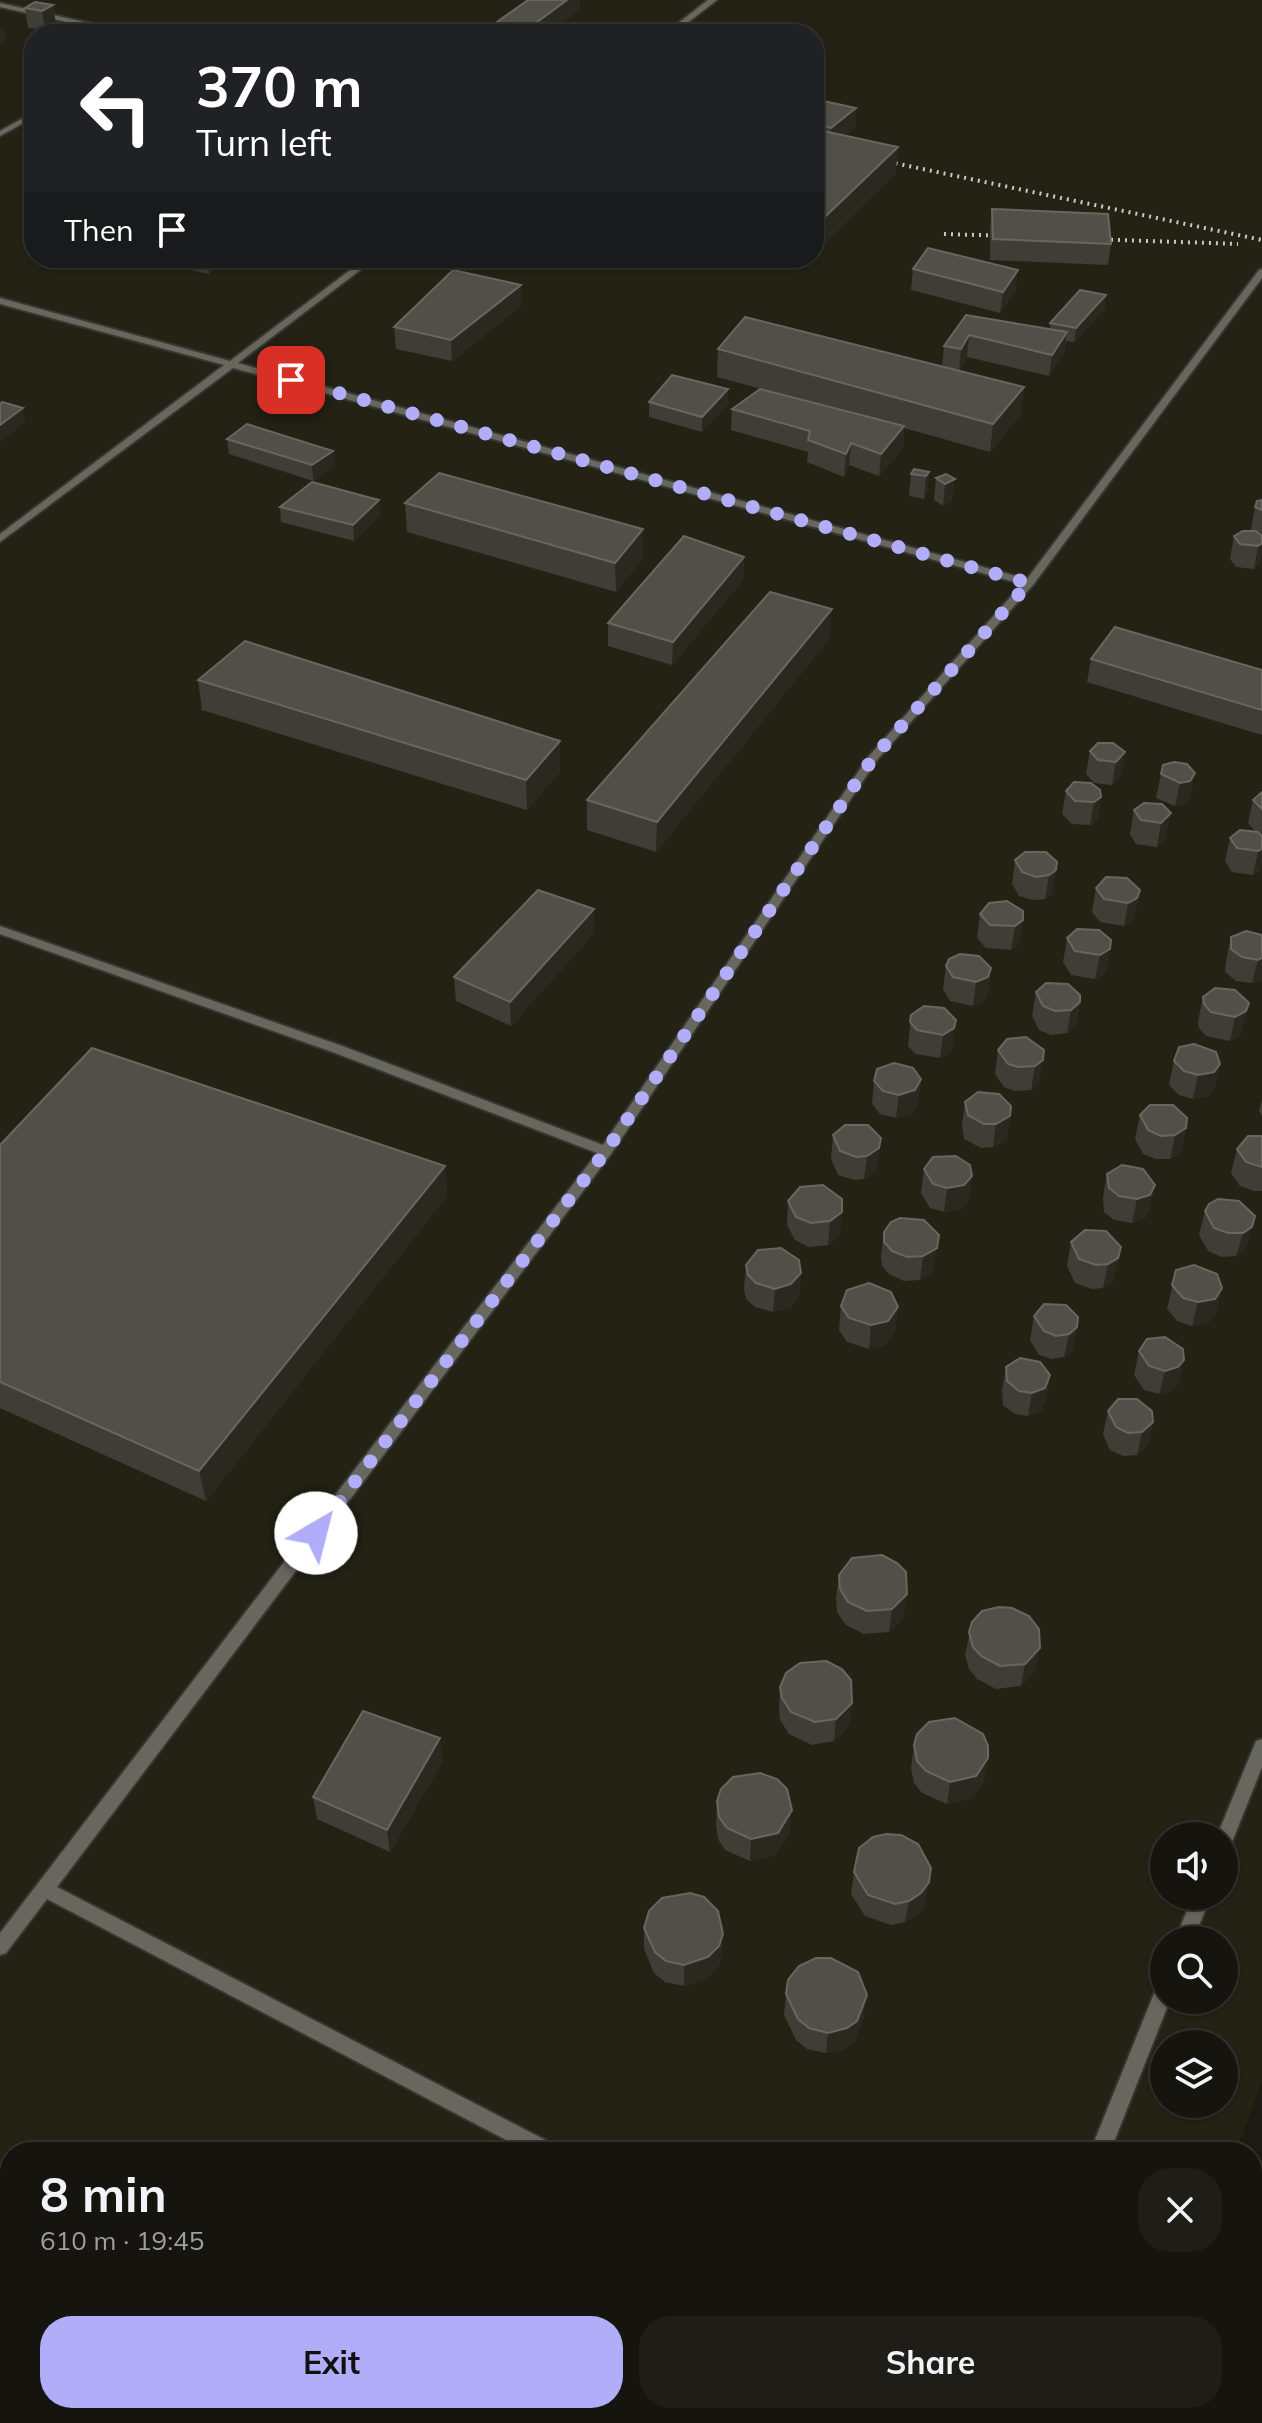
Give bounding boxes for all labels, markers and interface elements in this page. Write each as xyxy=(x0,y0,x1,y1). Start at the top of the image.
text: 370 m xyxy=(196,51,363,121)
icon: left xyxy=(64,56,168,160)
text: Turn left xyxy=(196,120,332,165)
icon: arrive xyxy=(150,208,194,252)
text: Then xyxy=(64,211,134,249)
pin xyxy=(257,346,325,414)
icon: arrive xyxy=(269,358,313,402)
position arrow xyxy=(274,1491,358,1575)
map controls xyxy=(1150,1822,1238,2118)
button: sound xyxy=(1150,1822,1238,1910)
button: search xyxy=(1150,1926,1238,2014)
button: layers xyxy=(1150,2030,1238,2118)
text: 8 min xyxy=(40,2164,167,2224)
button: close xyxy=(1138,2168,1222,2252)
text: 610 m · 19:45 xyxy=(40,2224,204,2257)
button: Exit xyxy=(40,2316,623,2408)
button: Share xyxy=(639,2316,1222,2408)

